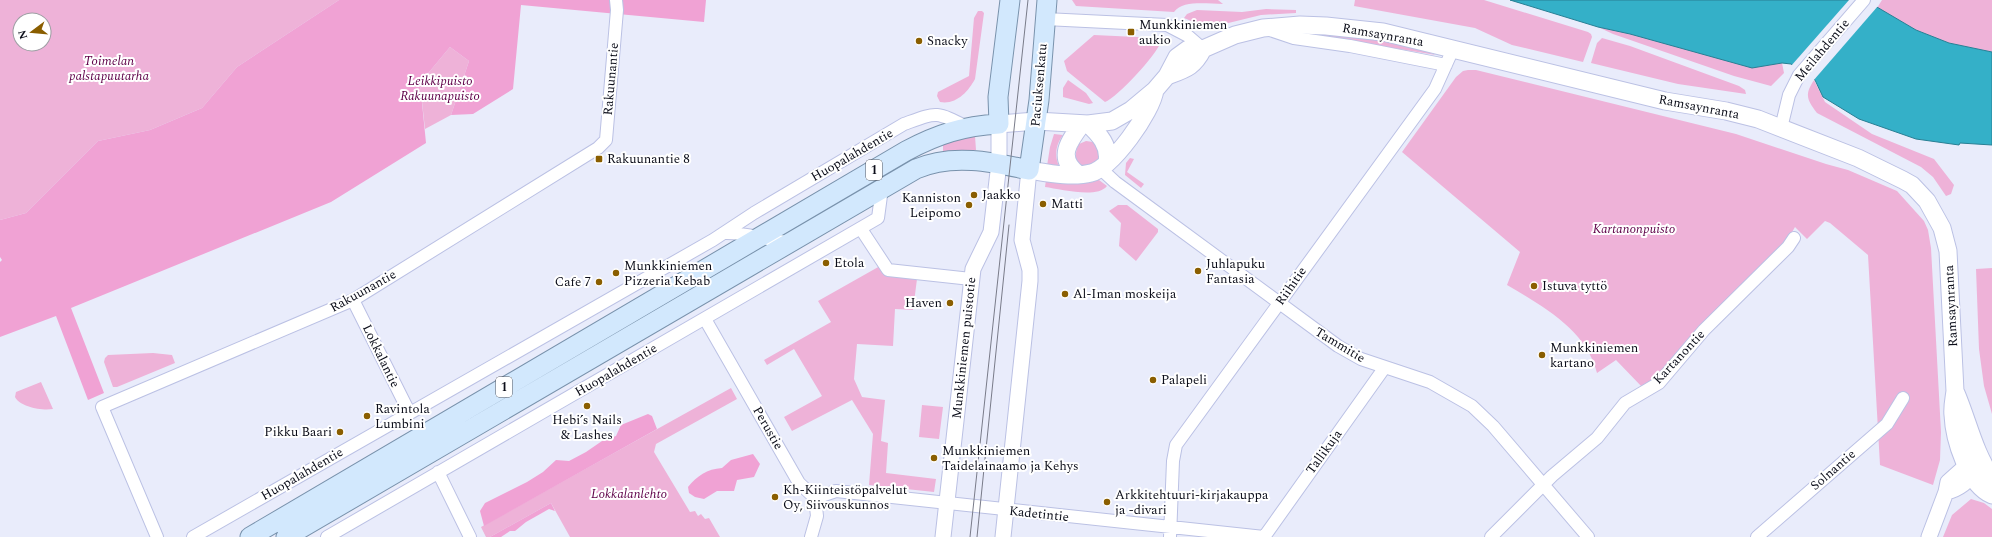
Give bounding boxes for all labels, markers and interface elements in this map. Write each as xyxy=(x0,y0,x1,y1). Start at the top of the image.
north arrow xyxy=(12,12,52,52)
street label: Meilahdentie xyxy=(1790,14,1854,86)
place label: Munkkiniemen aukio xyxy=(1139,15,1228,50)
street label: Ramsaynranta xyxy=(1341,18,1426,52)
marker: Munkkiniemen aukio xyxy=(1126,27,1136,37)
text: N xyxy=(13,28,32,41)
place label: Snacky xyxy=(927,31,968,51)
marker: Snacky xyxy=(914,36,924,46)
street label: Rakuunantie xyxy=(598,42,624,116)
street label: Paciuksenkatu xyxy=(1025,42,1053,128)
park label: Toimelan palstapuutarha xyxy=(68,51,149,86)
park label: Leikkipuisto Rakuunapuisto xyxy=(400,71,480,106)
street label: Ramsaynranta xyxy=(1657,89,1742,125)
street label: Huopalahdentie xyxy=(807,123,897,187)
place label: Rakuunantie 8 xyxy=(607,149,690,169)
marker: Rakuunantie 8 xyxy=(594,154,604,164)
road number: 1 xyxy=(866,160,882,180)
place label: Jaakko xyxy=(982,185,1020,205)
place label: Kanniston Leipomo xyxy=(902,188,961,223)
marker: Jaakko xyxy=(969,190,979,200)
place label: Matti xyxy=(1051,194,1083,214)
marker: Matti xyxy=(1038,199,1048,209)
marker: Kanniston Leipomo xyxy=(964,200,974,210)
park label: Kartanonpuisto xyxy=(1593,219,1675,239)
place label: Etola xyxy=(834,253,865,273)
place label: Juhlapuku Fantasia xyxy=(1206,254,1265,289)
place label: Munkkiniemen Pizzeria Kebab xyxy=(624,256,713,291)
marker: Etola xyxy=(821,258,831,268)
street label: Riihitie xyxy=(1270,263,1312,309)
street label: Ramsaynranta xyxy=(1939,264,1963,348)
street label: Rakuunantie xyxy=(326,265,400,317)
marker: Juhlapuku Fantasia xyxy=(1193,266,1203,276)
marker: Munkkiniemen Pizzeria Kebab xyxy=(611,268,621,278)
place label: Cafe 7 xyxy=(555,272,591,292)
street label: Munkkiniemen puistotie xyxy=(947,276,981,420)
place label: Istuva tyttö xyxy=(1542,276,1607,296)
marker: Cafe 7 xyxy=(594,277,604,287)
marker: Istuva tyttö xyxy=(1529,281,1539,291)
place label: Al-Iman moskeija xyxy=(1073,284,1177,304)
marker: Al-Iman moskeija xyxy=(1060,289,1070,299)
place label: Haven xyxy=(905,293,942,313)
marker: Haven xyxy=(945,298,955,308)
street label: Lokkalantie xyxy=(357,321,405,391)
street label: Tammitie xyxy=(1311,322,1369,368)
street label: Kartanontie xyxy=(1648,325,1710,389)
street label: Huopalahdentie xyxy=(571,338,661,402)
place label: Munkkiniemen kartano xyxy=(1550,338,1639,373)
marker: Munkkiniemen kartano xyxy=(1537,350,1547,360)
place label: Palapeli xyxy=(1161,370,1207,390)
marker: Palapeli xyxy=(1148,375,1158,385)
road number: 1 xyxy=(496,377,512,397)
place label: Ravintola Lumbini xyxy=(375,399,430,434)
marker: Hebi’s Nails & Lashes xyxy=(582,401,592,411)
street label: Perustie xyxy=(748,403,788,453)
place label: Hebi’s Nails & Lashes xyxy=(552,410,622,445)
marker: Ravintola Lumbini xyxy=(362,411,372,421)
place label: Pikku Baari xyxy=(264,422,332,442)
street label: Tallikuja xyxy=(1301,425,1347,479)
marker: Pikku Baari xyxy=(335,427,345,437)
place label: Munkkiniemen Taidelainaamo ja Kehys xyxy=(942,441,1079,476)
street label: Huopalahdentie xyxy=(257,442,347,506)
street label: Solnantie xyxy=(1806,445,1860,495)
marker: Munkkiniemen Taidelainaamo ja Kehys xyxy=(929,453,939,463)
place label: Kh-Kiinteistöpalvelut Oy, Siivouskunnos xyxy=(783,480,908,515)
park label: Lokkalanlehto xyxy=(591,484,667,504)
place label: Arkkitehtuuri-kirjakauppa ja -divari xyxy=(1115,485,1269,520)
marker: Kh-Kiinteistöpalvelut Oy, Siivouskunnos xyxy=(770,492,780,502)
marker: Arkkitehtuuri-kirjakauppa ja -divari xyxy=(1102,497,1112,507)
street label: Kadetintie xyxy=(1008,501,1070,527)

